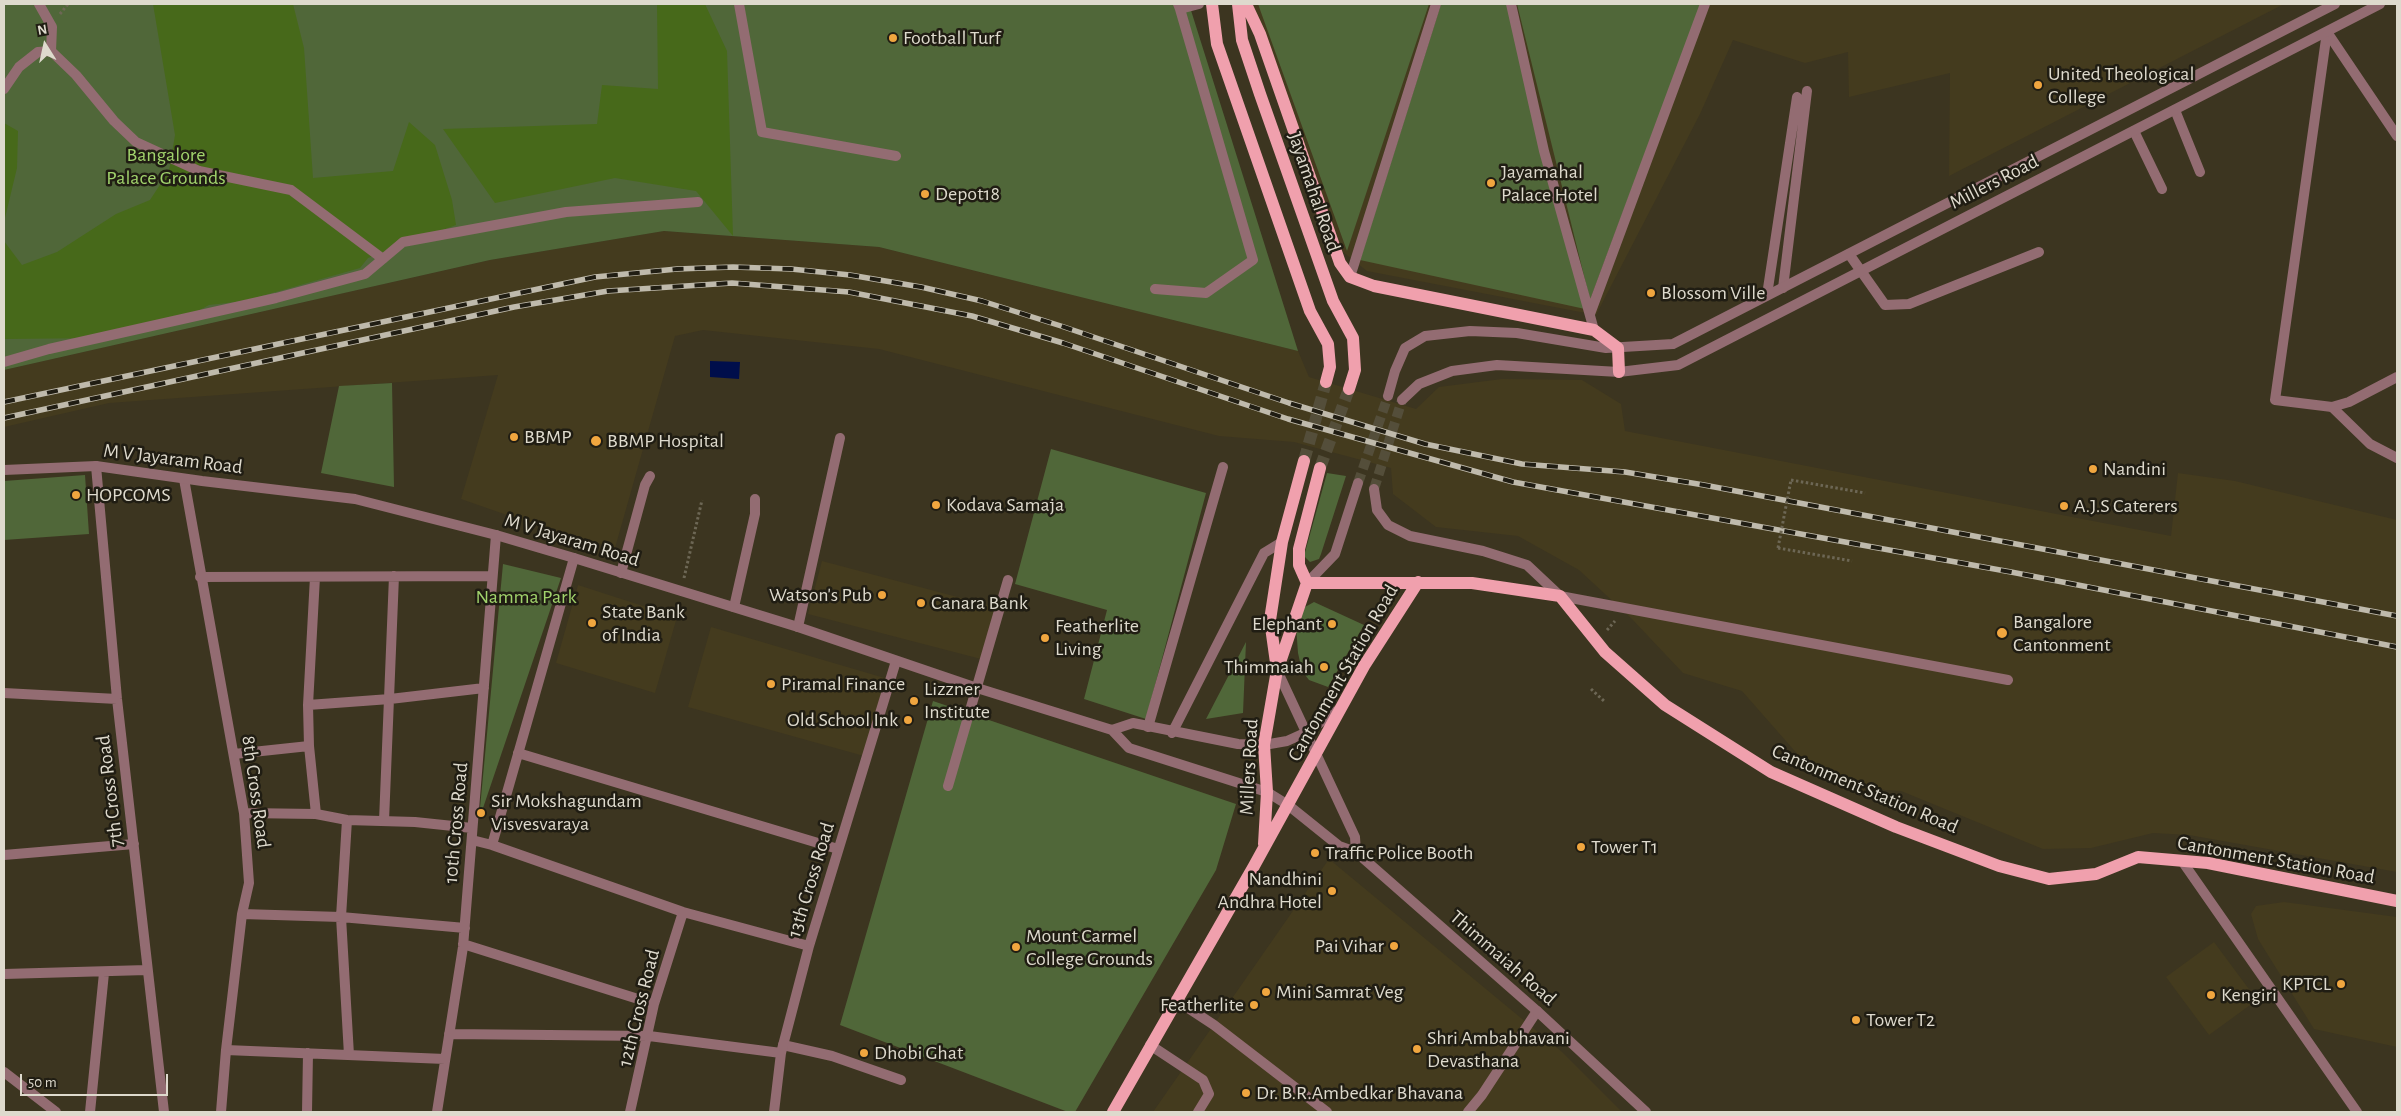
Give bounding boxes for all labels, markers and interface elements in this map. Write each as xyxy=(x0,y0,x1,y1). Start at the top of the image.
north arrow xyxy=(20,20,70,70)
text: N xyxy=(36,22,48,38)
place label: Football Turf xyxy=(903,26,1001,50)
marker: Football Turf xyxy=(887,32,899,44)
place label: United Theological College xyxy=(2048,62,2194,109)
marker: United Theological College xyxy=(2032,79,2044,91)
street label: Jayamahal Road xyxy=(1282,129,1346,255)
park label: Bangalore Palace Grounds xyxy=(106,143,226,190)
street label: Millers Road xyxy=(1945,149,2043,215)
place label: Jayamahal Palace Hotel xyxy=(1501,160,1598,207)
marker: Jayamahal Palace Hotel xyxy=(1485,177,1497,189)
place label: Depot18 xyxy=(935,182,1000,206)
marker: Depot18 xyxy=(919,188,931,200)
place label: Blossom Ville xyxy=(1661,281,1765,305)
marker: Blossom Ville xyxy=(1645,287,1657,299)
place label: BBMP xyxy=(524,425,572,449)
place label: BBMP Hospital xyxy=(607,429,724,453)
marker: BBMP xyxy=(508,431,520,443)
marker: BBMP Hospital xyxy=(589,434,603,448)
street label: M V Jayaram Road xyxy=(102,439,244,479)
place label: Nandini xyxy=(2103,457,2166,481)
marker: Nandini xyxy=(2087,463,2099,475)
place label: HOPCOMS xyxy=(86,483,171,507)
marker: HOPCOMS xyxy=(70,489,82,501)
place label: Kodava Samaja xyxy=(946,493,1064,517)
place label: A.J.S Caterers xyxy=(2074,494,2178,518)
marker: Kodava Samaja xyxy=(930,499,942,511)
marker: A.J.S Caterers xyxy=(2058,500,2070,512)
street label: M V Jayaram Road xyxy=(502,508,642,572)
street label: Cantonment Station Road xyxy=(1283,580,1403,766)
place label: Watson's Pub xyxy=(769,583,872,607)
park label: Namma Park xyxy=(475,585,577,609)
marker: Watson's Pub xyxy=(876,589,888,601)
place label: Canara Bank xyxy=(931,591,1028,615)
marker: Canara Bank xyxy=(915,597,927,609)
place label: State Bank of India xyxy=(602,600,685,647)
place label: Bangalore Cantonment xyxy=(2013,610,2111,657)
place label: Elephant xyxy=(1252,612,1322,636)
place label: Featherlite Living xyxy=(1055,614,1139,661)
marker: State Bank of India xyxy=(586,617,598,629)
marker: Elephant xyxy=(1326,618,1338,630)
marker: Bangalore Cantonment xyxy=(1995,626,2009,640)
marker: Featherlite Living xyxy=(1039,632,1051,644)
place label: Thimmaiah xyxy=(1224,655,1314,679)
marker: Thimmaiah xyxy=(1318,661,1330,673)
place label: Piramal Finance xyxy=(781,672,905,696)
place label: Lizzner Institute xyxy=(924,677,990,724)
marker: Piramal Finance xyxy=(765,678,777,690)
marker: Lizzner Institute xyxy=(908,695,920,707)
place label: Old School Ink xyxy=(787,708,898,732)
marker: Old School Ink xyxy=(902,714,914,726)
street label: Millers Road xyxy=(1234,718,1264,816)
street label: 7th Cross Road xyxy=(91,734,129,848)
street label: 8th Cross Road xyxy=(236,734,276,850)
street label: Cantonment Station Road xyxy=(1768,739,1962,839)
street label: 10th Cross Road xyxy=(439,761,473,885)
place label: Sir Mokshagundam Visvesvaraya xyxy=(491,789,642,836)
marker: Sir Mokshagundam Visvesvaraya xyxy=(475,807,487,819)
street label: 13th Cross Road xyxy=(782,819,840,941)
street label: Cantonment Station Road xyxy=(2175,831,2377,889)
place label: Tower T1 xyxy=(1591,835,1658,859)
place label: Traffic Police Booth xyxy=(1325,841,1473,865)
marker: Tower T1 xyxy=(1575,841,1587,853)
marker: Traffic Police Booth xyxy=(1309,847,1321,859)
place label: Nandhini Andhra Hotel xyxy=(1218,867,1322,914)
marker: Nandhini Andhra Hotel xyxy=(1326,885,1338,897)
street label: Thimmaiah Road xyxy=(1445,905,1561,1011)
place label: Mount Carmel College Grounds xyxy=(1026,924,1153,971)
place label: Pai Vihar xyxy=(1315,934,1384,958)
marker: Pai Vihar xyxy=(1388,940,1400,952)
marker: Mount Carmel College Grounds xyxy=(1010,941,1022,953)
street label: 12th Cross Road xyxy=(613,947,665,1069)
place label: KPTCL xyxy=(2282,972,2331,996)
marker: KPTCL xyxy=(2335,978,2347,990)
place label: Mini Samrat Veg xyxy=(1276,980,1403,1004)
place label: Kengiri xyxy=(2221,983,2277,1007)
marker: Mini Samrat Veg xyxy=(1260,986,1272,998)
marker: Kengiri xyxy=(2205,989,2217,1001)
place label: Featherlite xyxy=(1160,993,1244,1017)
marker: Featherlite xyxy=(1248,999,1260,1011)
place label: Tower T2 xyxy=(1866,1008,1935,1032)
marker: Tower T2 xyxy=(1850,1014,1862,1026)
place label: Shri Ambabhavani Devasthana xyxy=(1427,1026,1570,1073)
place label: Dhobi Ghat xyxy=(874,1041,963,1065)
marker: Shri Ambabhavani Devasthana xyxy=(1411,1043,1423,1055)
marker: Dhobi Ghat xyxy=(858,1047,870,1059)
scale bar xyxy=(22,1064,170,1096)
text: 50 m xyxy=(28,1075,57,1090)
place label: Dr. B.R.Ambedkar Bhavana xyxy=(1256,1081,1463,1105)
marker: Dr. B.R.Ambedkar Bhavana xyxy=(1240,1087,1252,1099)

